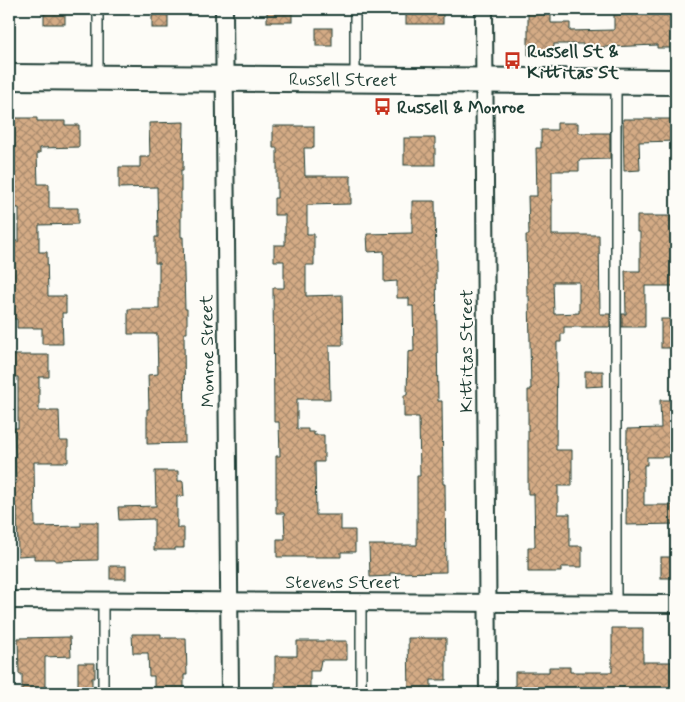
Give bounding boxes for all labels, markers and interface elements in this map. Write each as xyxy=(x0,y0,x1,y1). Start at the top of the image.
place label: Russell St & Kittitas St xyxy=(527,40,619,85)
bus stop icon: Russell St & Kittitas St xyxy=(503,51,523,71)
street label: Russell Street xyxy=(289,68,397,93)
place label: Russell & Monroe xyxy=(397,96,525,120)
bus stop icon: Russell & Monroe xyxy=(373,97,393,117)
street label: Kittitas Street xyxy=(455,289,479,413)
street label: Monroe Street xyxy=(195,294,221,408)
street label: Stevens Street xyxy=(285,571,401,595)

